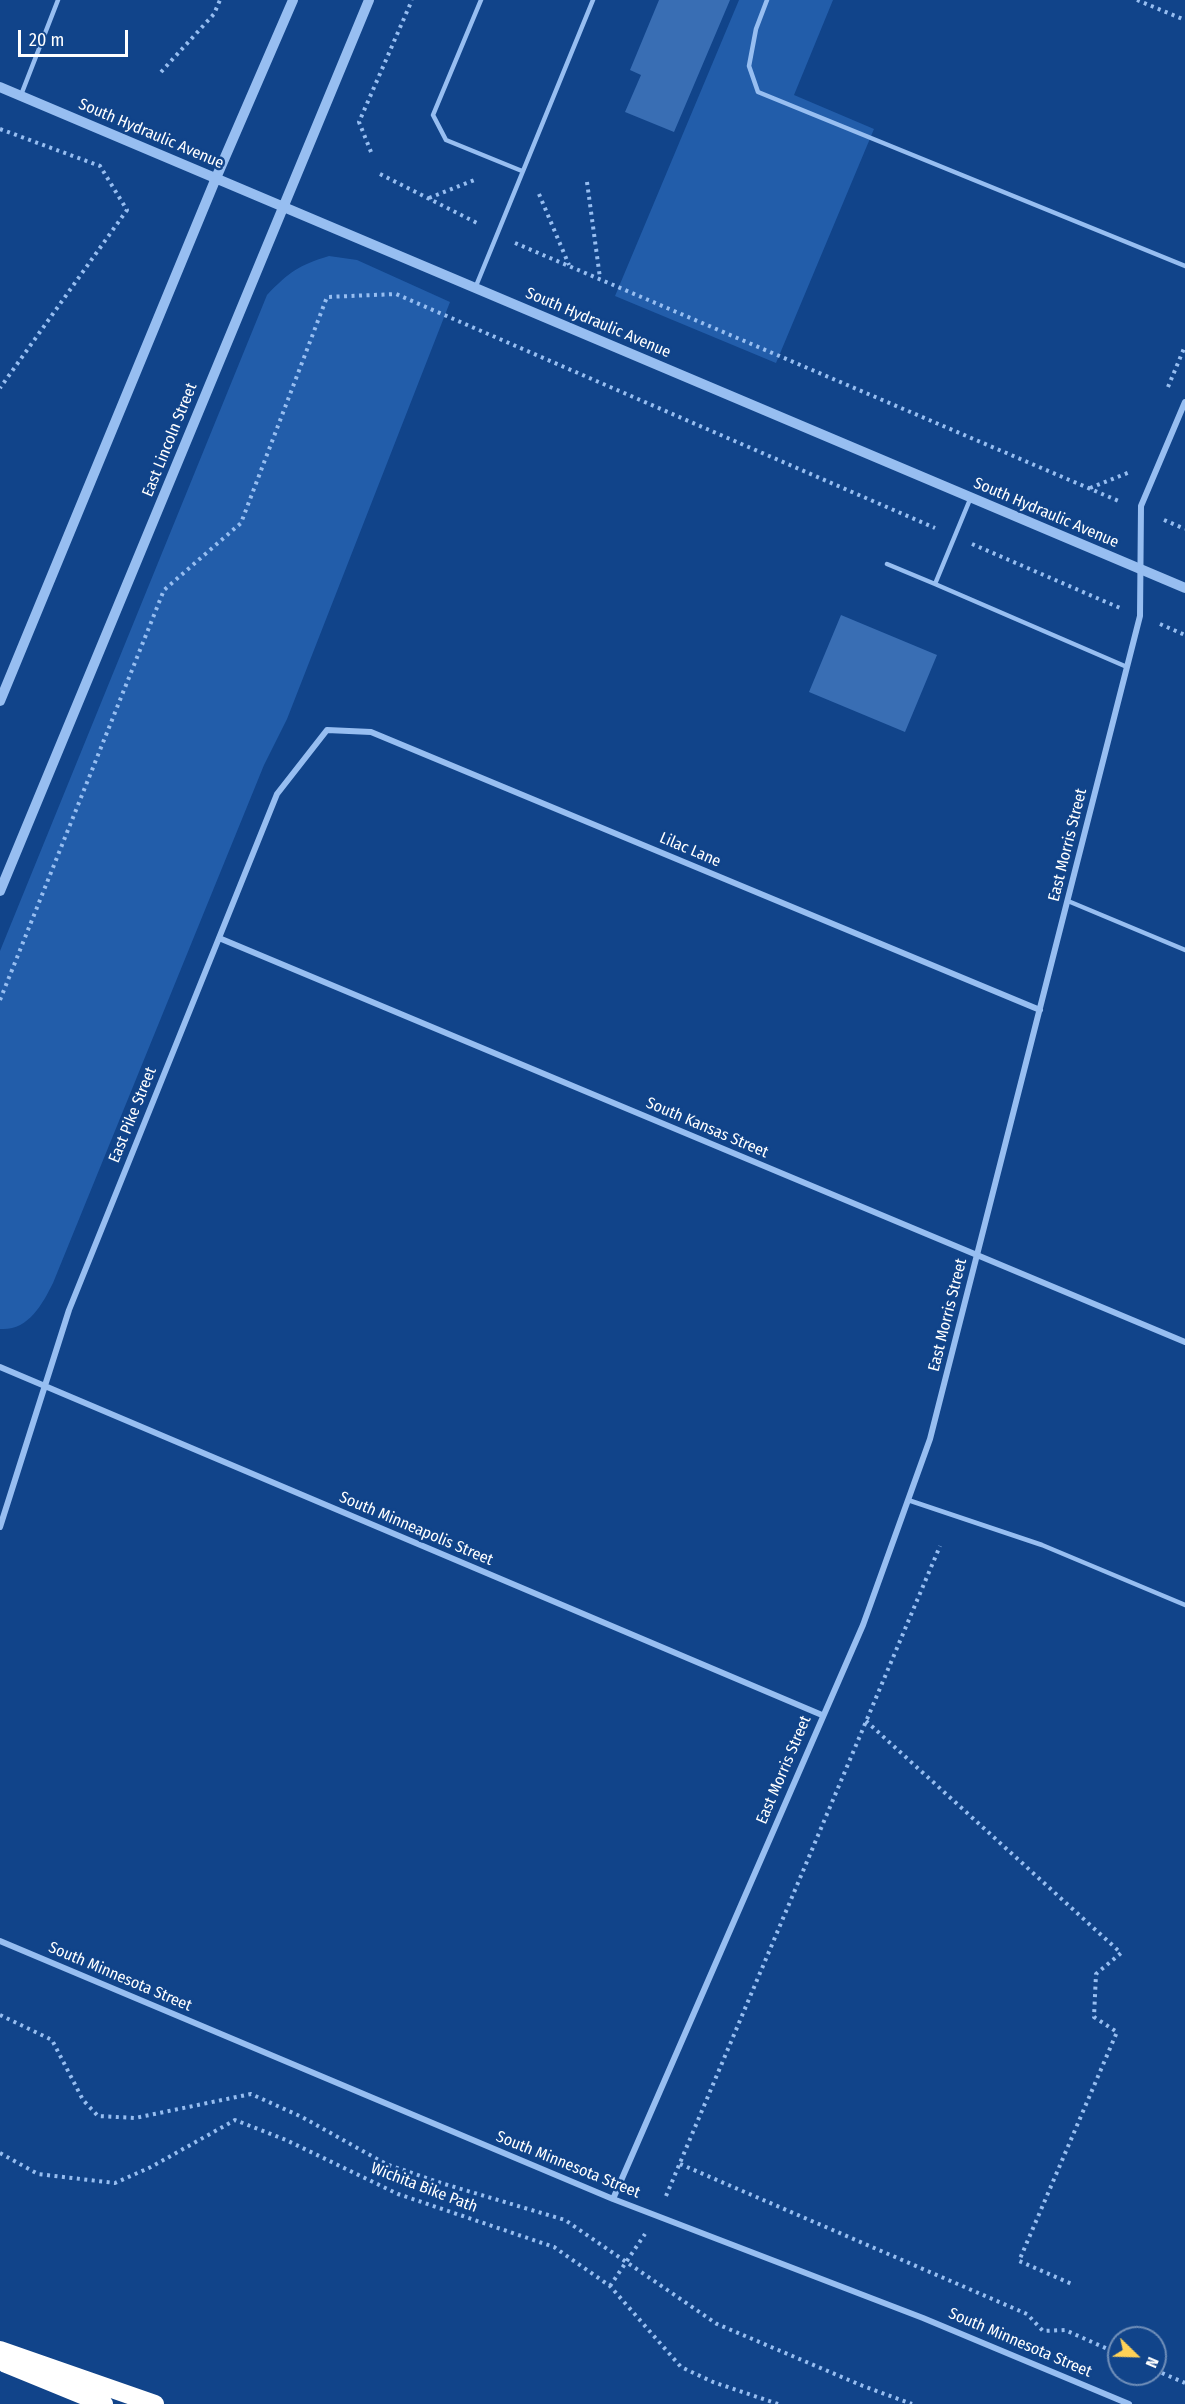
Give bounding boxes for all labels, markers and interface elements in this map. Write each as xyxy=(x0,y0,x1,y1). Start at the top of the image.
scale bar xyxy=(21,18,130,56)
text: 20 m xyxy=(29,29,64,51)
street label: South Hydraulic Avenue xyxy=(76,95,226,173)
street label: South Hydraulic Avenue xyxy=(523,284,673,362)
street label: East Lincoln Street xyxy=(138,380,202,500)
street label: South Hydraulic Avenue xyxy=(971,474,1121,552)
street label: East Morris Street xyxy=(1045,787,1091,903)
street label: Lilac Lane xyxy=(656,828,724,872)
street label: East Pike Street xyxy=(105,1064,161,1166)
street label: South Kansas Street xyxy=(643,1094,771,1162)
street label: East Morris Street xyxy=(925,1257,971,1373)
street label: South Minneapolis Street xyxy=(336,1488,496,1570)
street label: East Morris Street xyxy=(753,1713,815,1827)
street label: South Minnesota Street xyxy=(46,1938,194,2016)
street label: South Minnesota Street xyxy=(493,2127,643,2203)
street label: Wichita Bike Path xyxy=(368,2159,480,2217)
street label: South Minnesota Street xyxy=(946,2304,1094,2382)
north arrow xyxy=(1107,2326,1167,2386)
text: N xyxy=(1142,2354,1163,2371)

